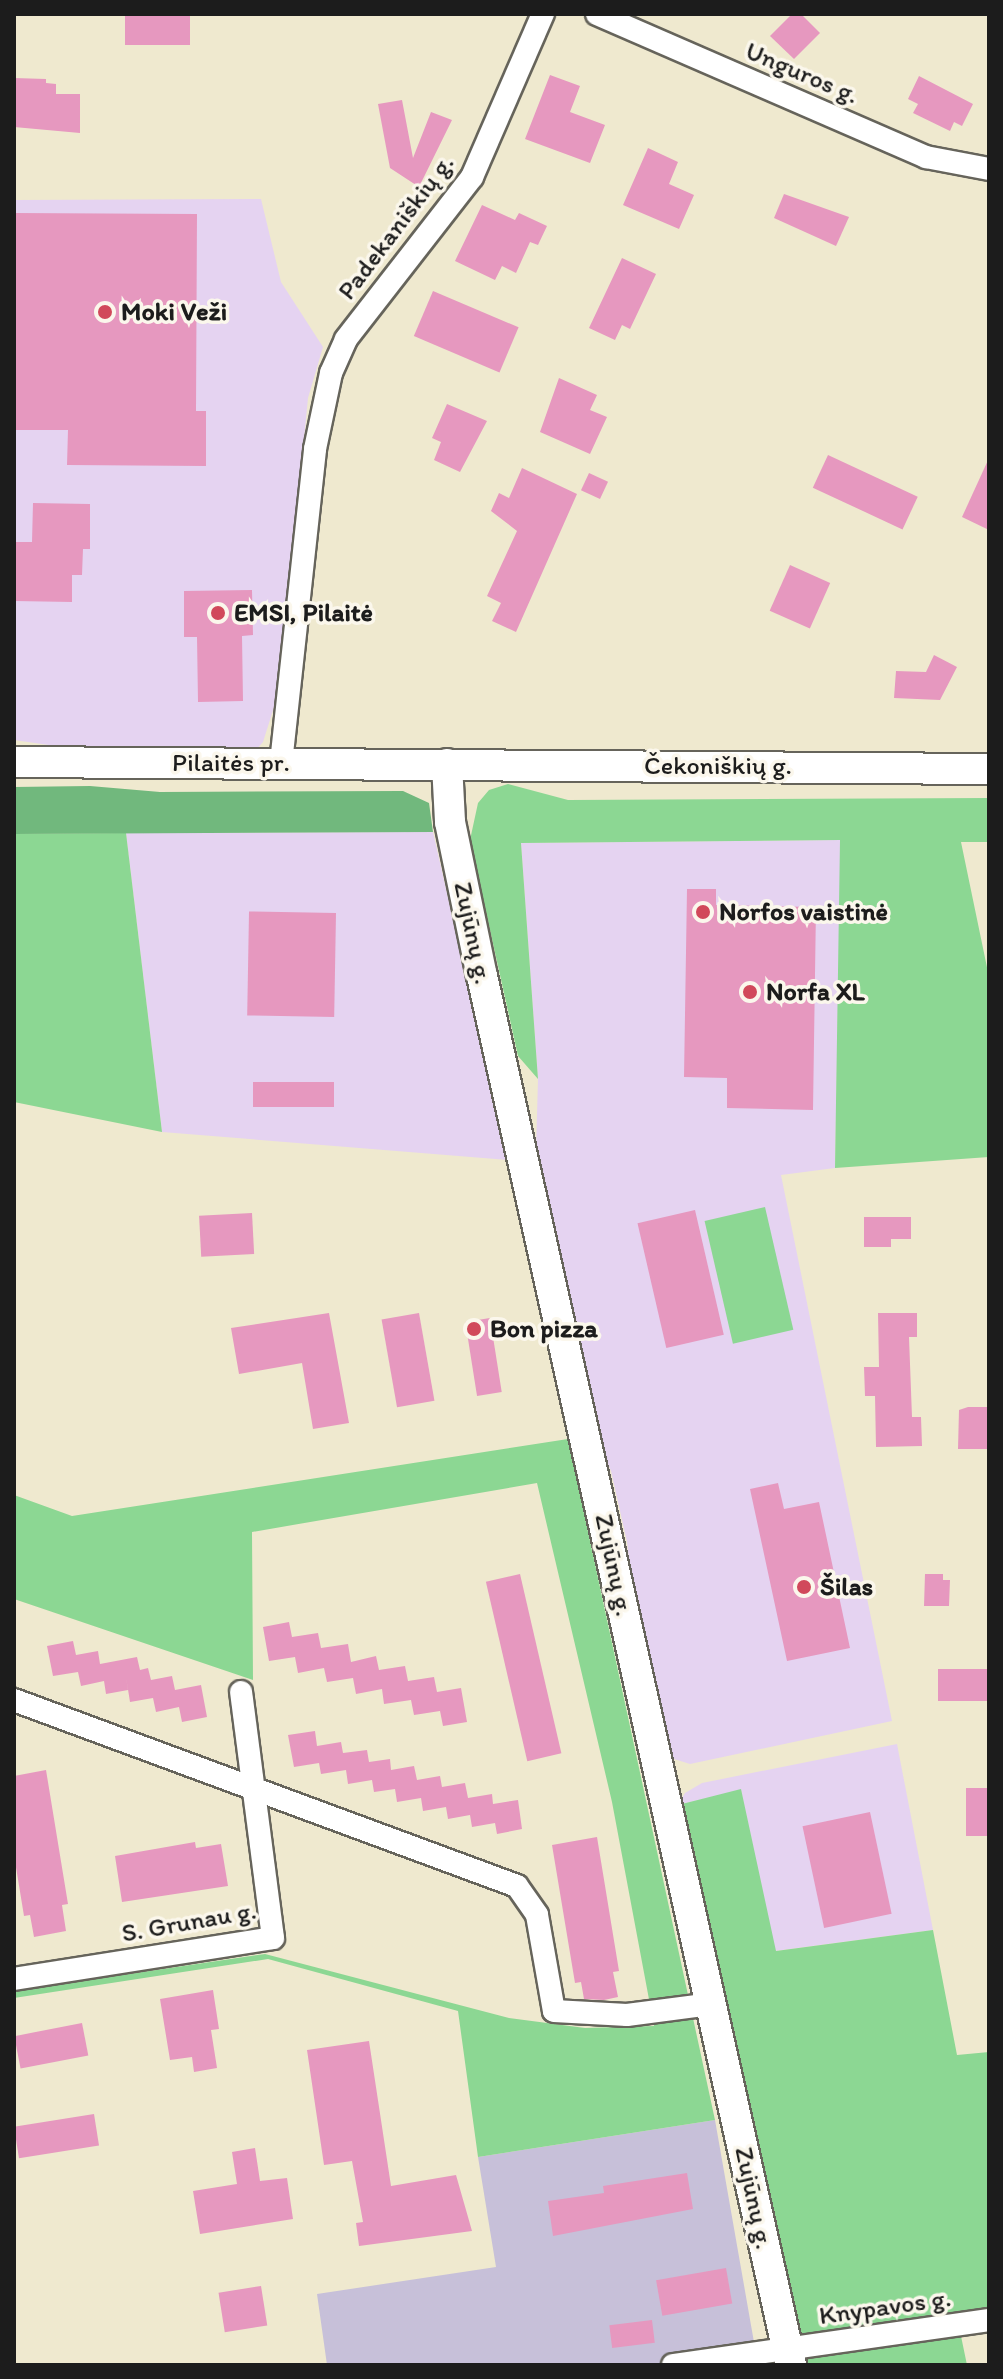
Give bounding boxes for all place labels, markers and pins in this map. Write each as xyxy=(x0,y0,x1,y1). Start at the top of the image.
place label: Moki Veži xyxy=(121,296,226,328)
marker: Moki Veži xyxy=(96,303,114,321)
place label: EMSI, Pilaitė xyxy=(234,597,373,629)
marker: EMSI, Pilaitė xyxy=(209,604,227,622)
place label: Norfos vaistinė xyxy=(719,896,888,928)
marker: Norfos vaistinė xyxy=(694,903,712,921)
place label: Norfa XL xyxy=(766,976,865,1008)
marker: Norfa XL xyxy=(741,983,759,1001)
place label: Bon pizza xyxy=(490,1313,598,1345)
marker: Bon pizza xyxy=(465,1320,483,1338)
place label: Šilas xyxy=(820,1571,873,1603)
marker: Šilas xyxy=(795,1578,813,1596)

